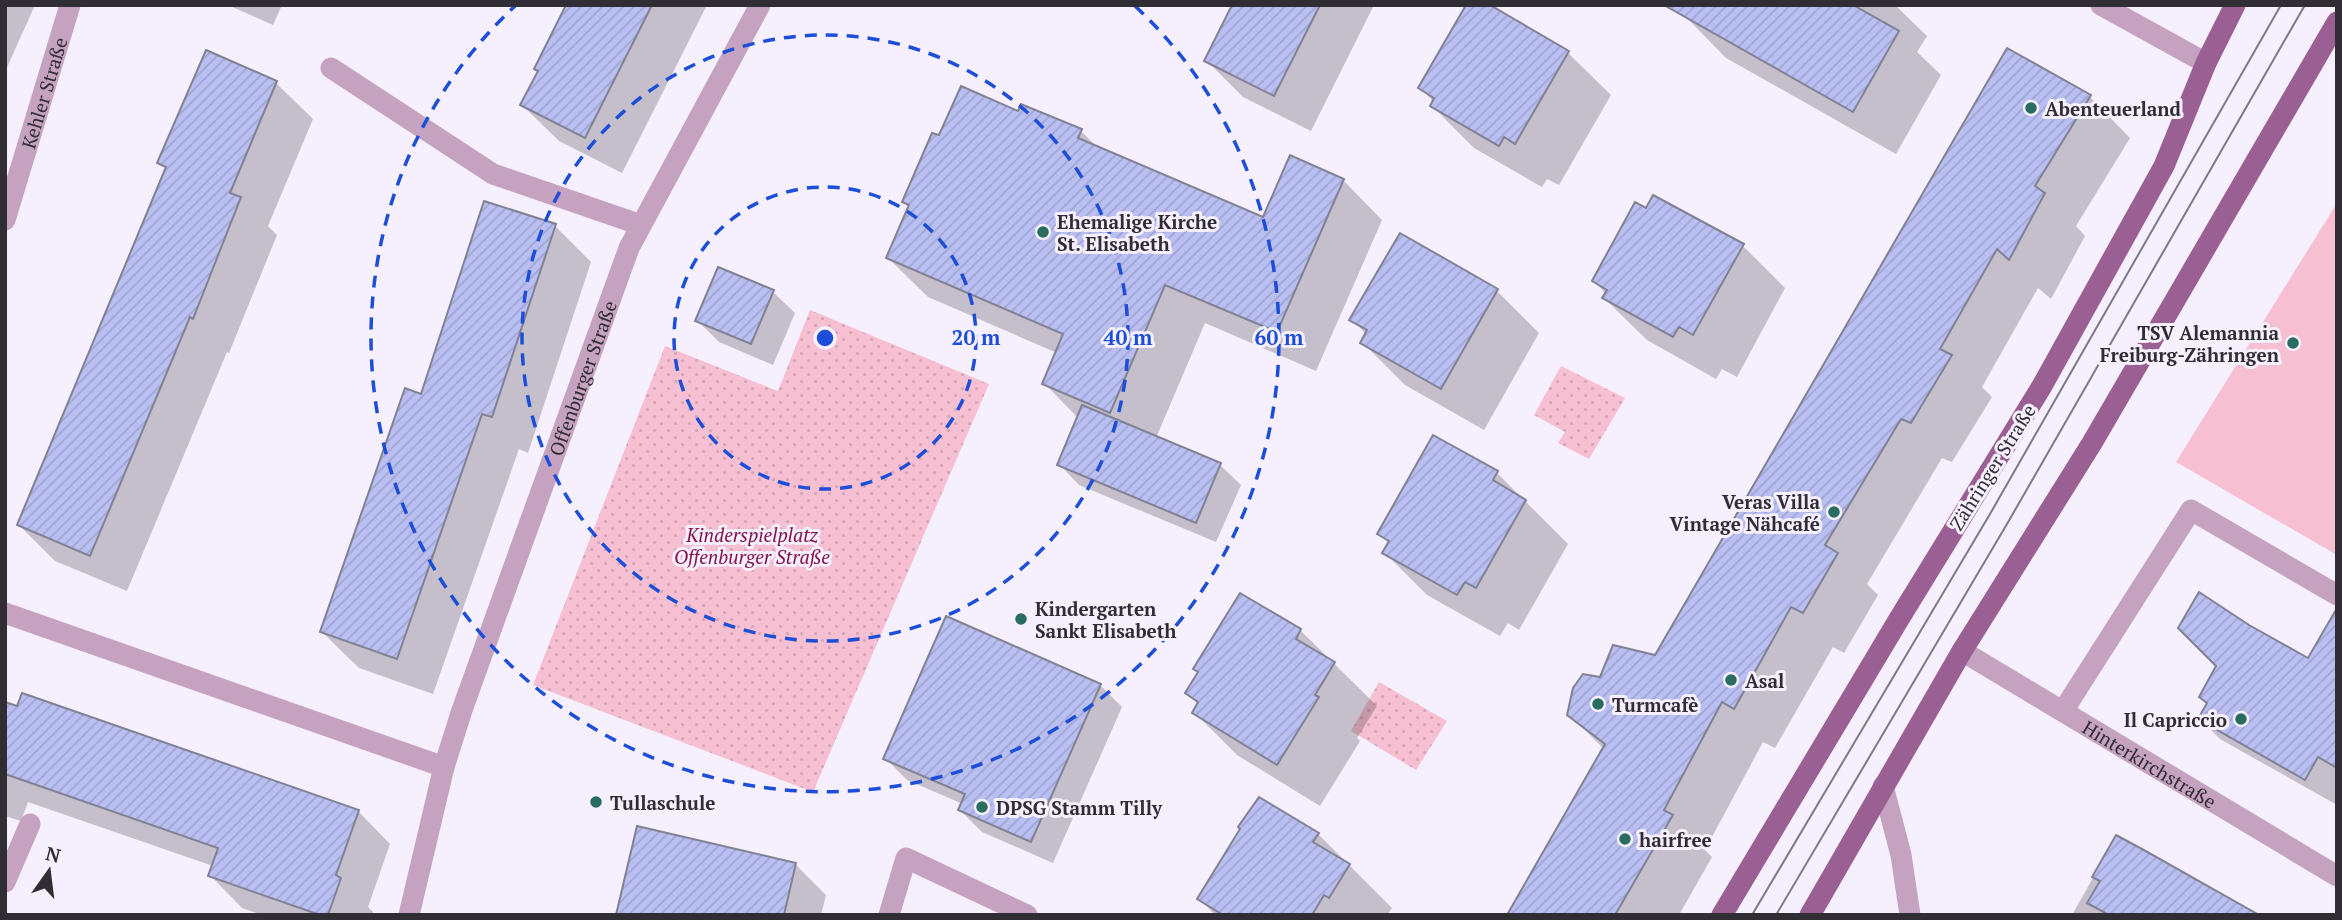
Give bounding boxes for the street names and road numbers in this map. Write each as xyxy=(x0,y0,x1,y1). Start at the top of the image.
street label: Kehler Straße xyxy=(15,34,72,151)
street label: Offenburger Straße xyxy=(543,297,622,459)
street label: Zähringer Straße xyxy=(1943,399,2041,535)
street label: Hinterkirchstraße xyxy=(2078,714,2221,813)

